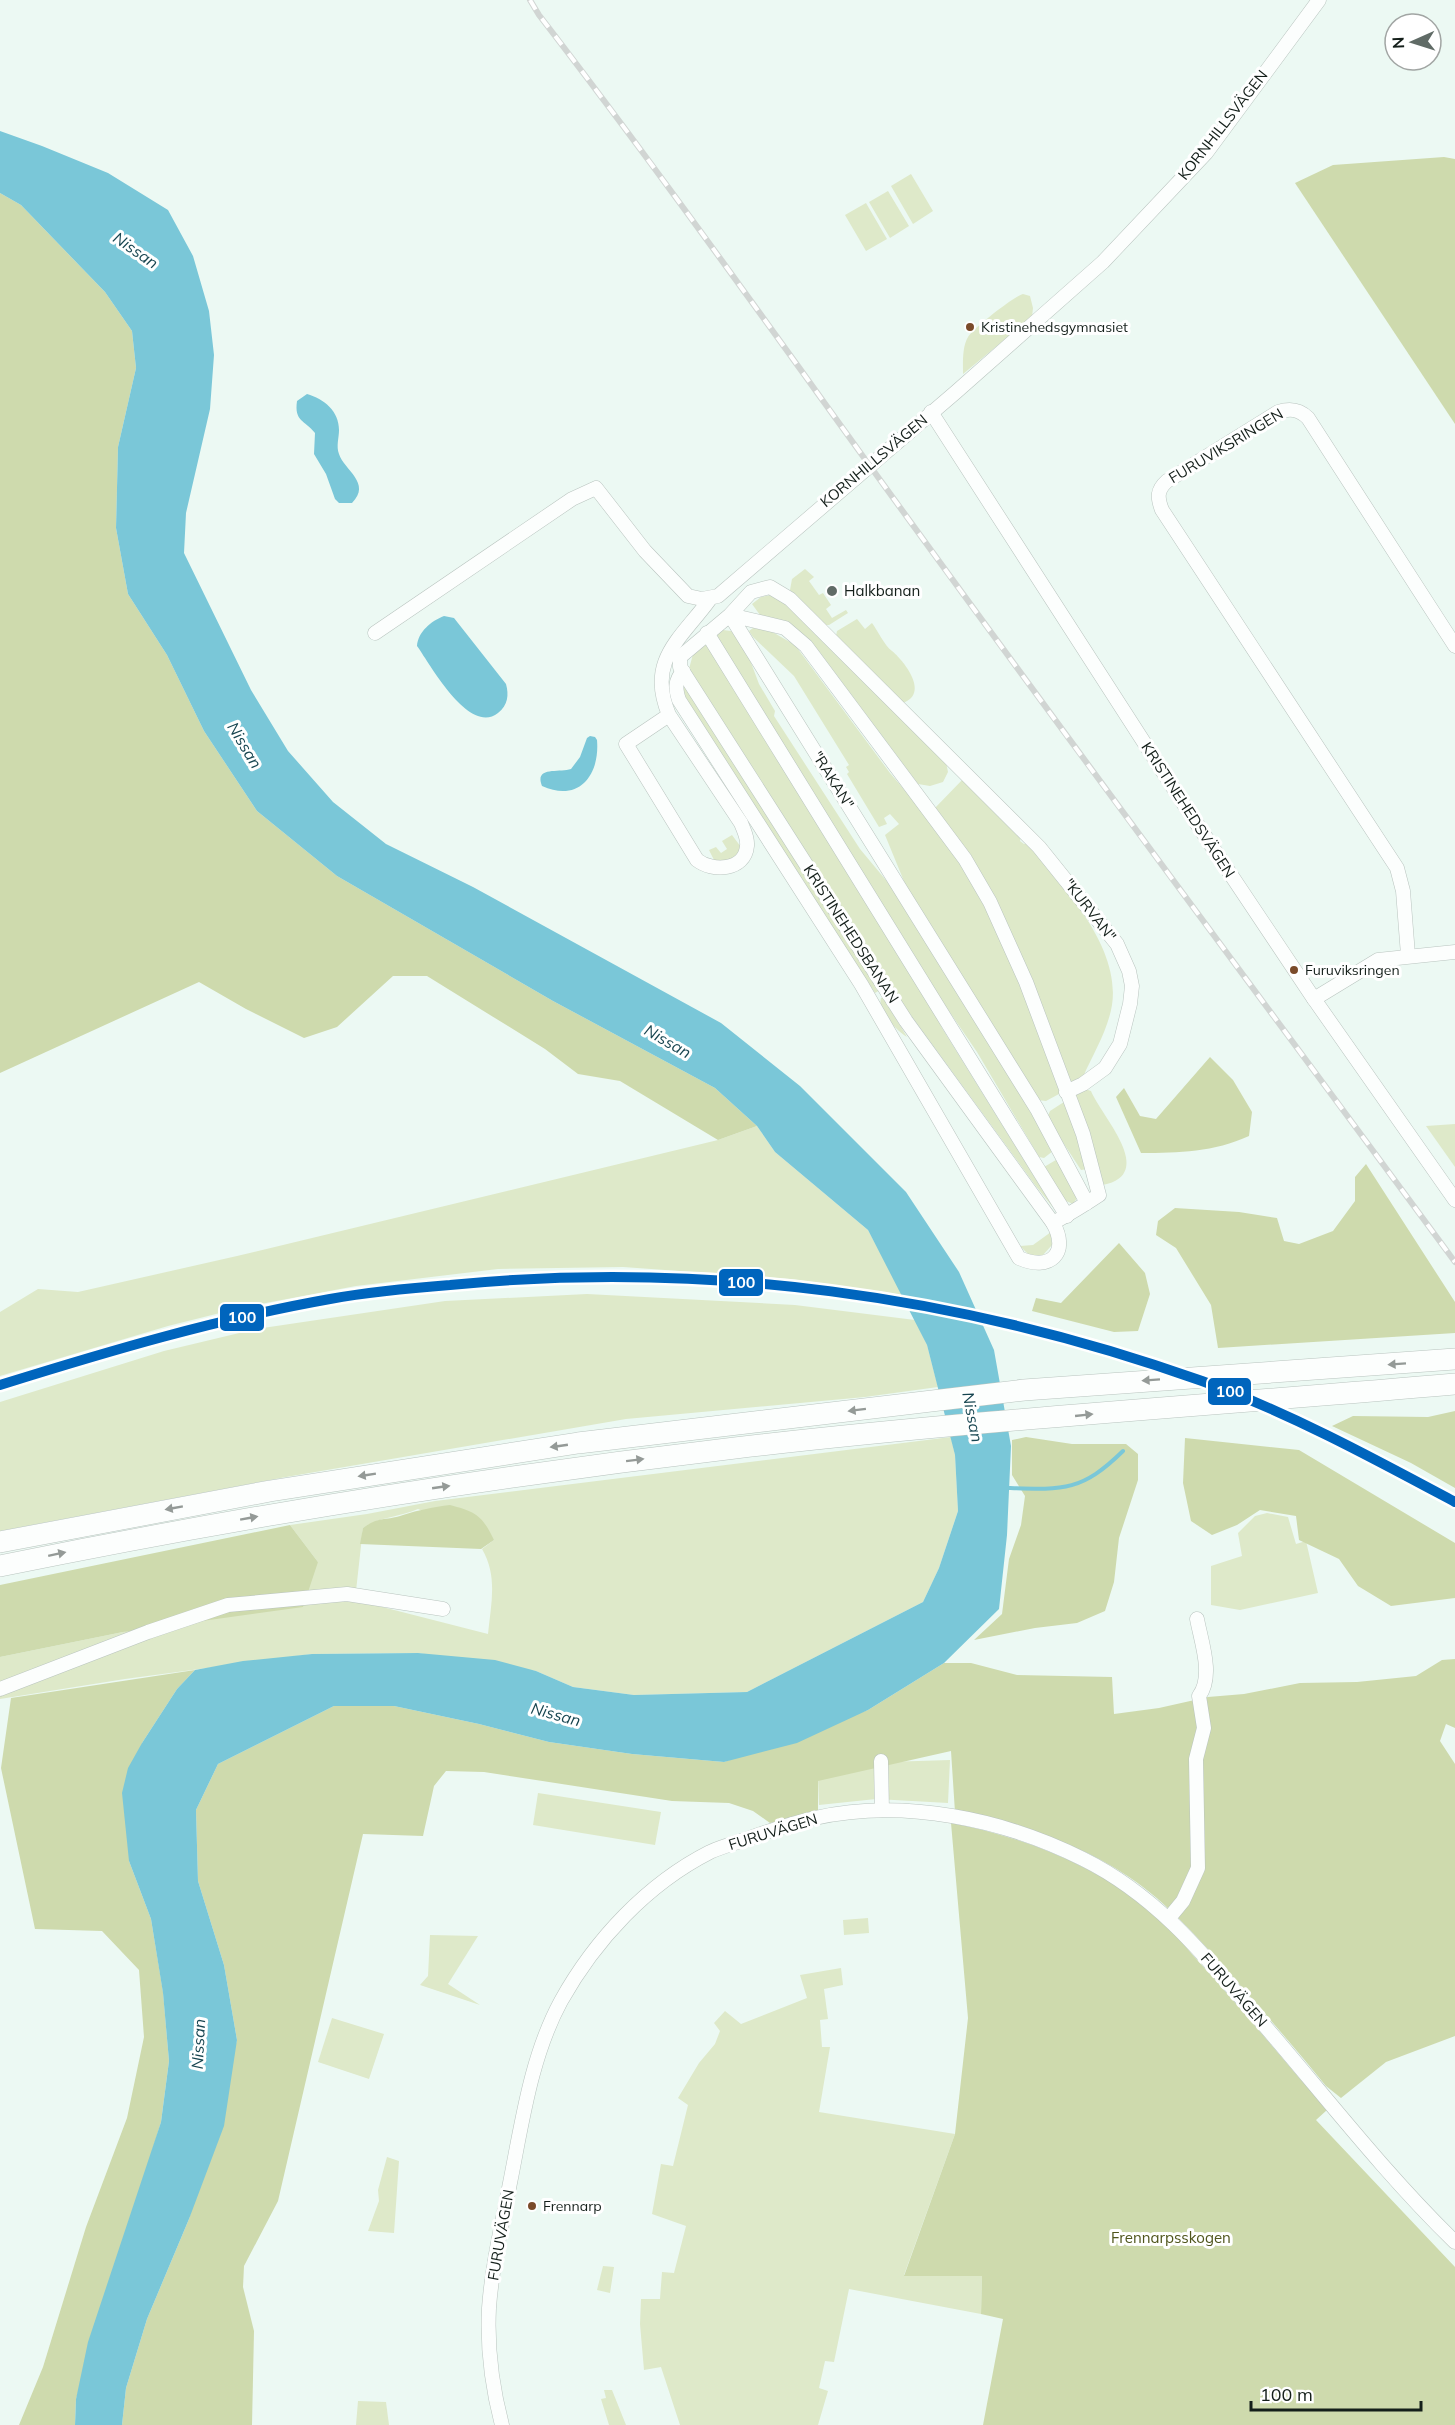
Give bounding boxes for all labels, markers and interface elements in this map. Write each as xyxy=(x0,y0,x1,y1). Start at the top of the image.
north arrow xyxy=(1383,12,1443,72)
text: N xyxy=(1388,36,1408,49)
street label: KORNHILLSVÄGEN xyxy=(1174,66,1271,183)
water label: Nissan xyxy=(110,227,162,273)
place label: Kristinehedsgymnasiet xyxy=(981,318,1128,336)
marker: Kristinehedsgymnasiet xyxy=(964,321,976,333)
street label: FURUVIKSRINGEN xyxy=(1165,404,1286,487)
street label: KORNHILLSVÄGEN xyxy=(816,410,931,511)
place label: Halkbanan xyxy=(844,581,920,600)
marker: Halkbanan xyxy=(825,584,839,598)
water label: Nissan xyxy=(223,718,267,772)
street label: KRISTINEHEDSVÄGEN xyxy=(1137,738,1239,881)
street label: "RAKAN" xyxy=(808,747,859,812)
street label: KRISTINEHEDSBANAN xyxy=(800,861,903,1007)
street label: "KURVAN" xyxy=(1060,875,1121,945)
place label: Furuviksringen xyxy=(1305,961,1400,979)
marker: Furuviksringen xyxy=(1288,964,1300,976)
water label: Nissan xyxy=(641,1020,695,1062)
line badge: 100 xyxy=(718,1268,764,1297)
text: 100 xyxy=(727,1272,755,1292)
line badge: 100 xyxy=(219,1303,265,1332)
text: 100 xyxy=(228,1307,256,1327)
one-way arrow xyxy=(1387,1359,1406,1368)
one-way arrow xyxy=(1141,1375,1160,1385)
line badge: 100 xyxy=(1207,1377,1252,1406)
text: 100 xyxy=(1216,1381,1244,1401)
water label: Nissan xyxy=(958,1390,988,1444)
one-way arrow xyxy=(848,1405,867,1415)
one-way arrow xyxy=(1075,1410,1094,1420)
one-way arrow xyxy=(550,1442,569,1451)
one-way arrow xyxy=(625,1456,644,1465)
one-way arrow xyxy=(357,1471,376,1480)
one-way arrow xyxy=(432,1482,451,1491)
one-way arrow xyxy=(165,1504,184,1513)
one-way arrow xyxy=(240,1513,259,1522)
one-way arrow xyxy=(48,1549,67,1558)
water label: Nissan xyxy=(529,1698,583,1730)
street label: FURUVÄGEN xyxy=(726,1809,820,1854)
street label: FURUVÄGEN xyxy=(1197,1949,1272,2031)
water label: Nissan xyxy=(187,2018,209,2070)
street label: FURUVÄGEN xyxy=(483,2188,518,2282)
place label: Frennarp xyxy=(543,2197,602,2215)
marker: Frennarp xyxy=(526,2200,538,2212)
park label: Frennarpsskogen xyxy=(1111,2228,1231,2247)
scale bar xyxy=(1251,2374,1420,2412)
text: 100 m xyxy=(1260,2383,1313,2406)

